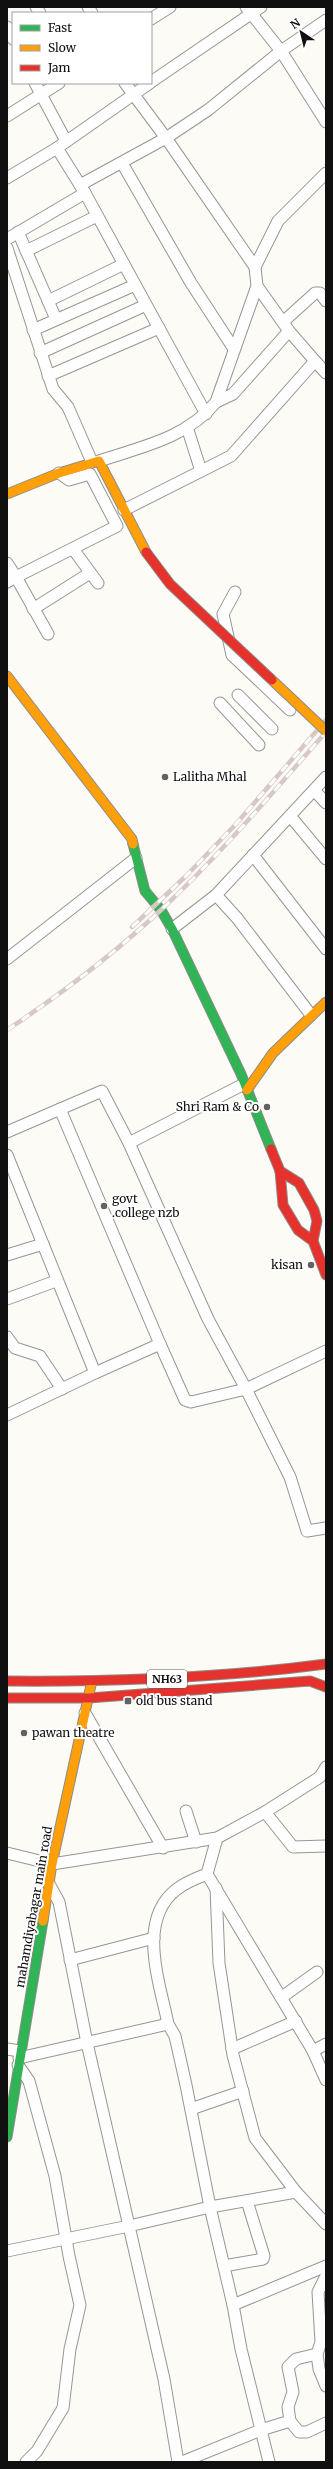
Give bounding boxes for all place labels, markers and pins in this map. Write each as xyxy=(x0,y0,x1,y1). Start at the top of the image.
place label: Lalitha Mhal xyxy=(173,769,247,784)
marker: Lalitha Mhal xyxy=(160,772,170,782)
place label: Shri Ram & Co xyxy=(176,1099,259,1114)
marker: Shri Ram & Co xyxy=(262,1102,272,1112)
place label: govt .college nzb xyxy=(112,1191,179,1220)
marker: govt .college nzb xyxy=(99,1201,109,1211)
place label: kisan xyxy=(271,1257,303,1272)
marker: kisan xyxy=(306,1260,316,1270)
place label: old bus stand xyxy=(136,1693,212,1708)
marker: old bus stand xyxy=(123,1696,133,1706)
place label: pawan theatre xyxy=(32,1725,114,1740)
marker: pawan theatre xyxy=(19,1728,29,1738)

